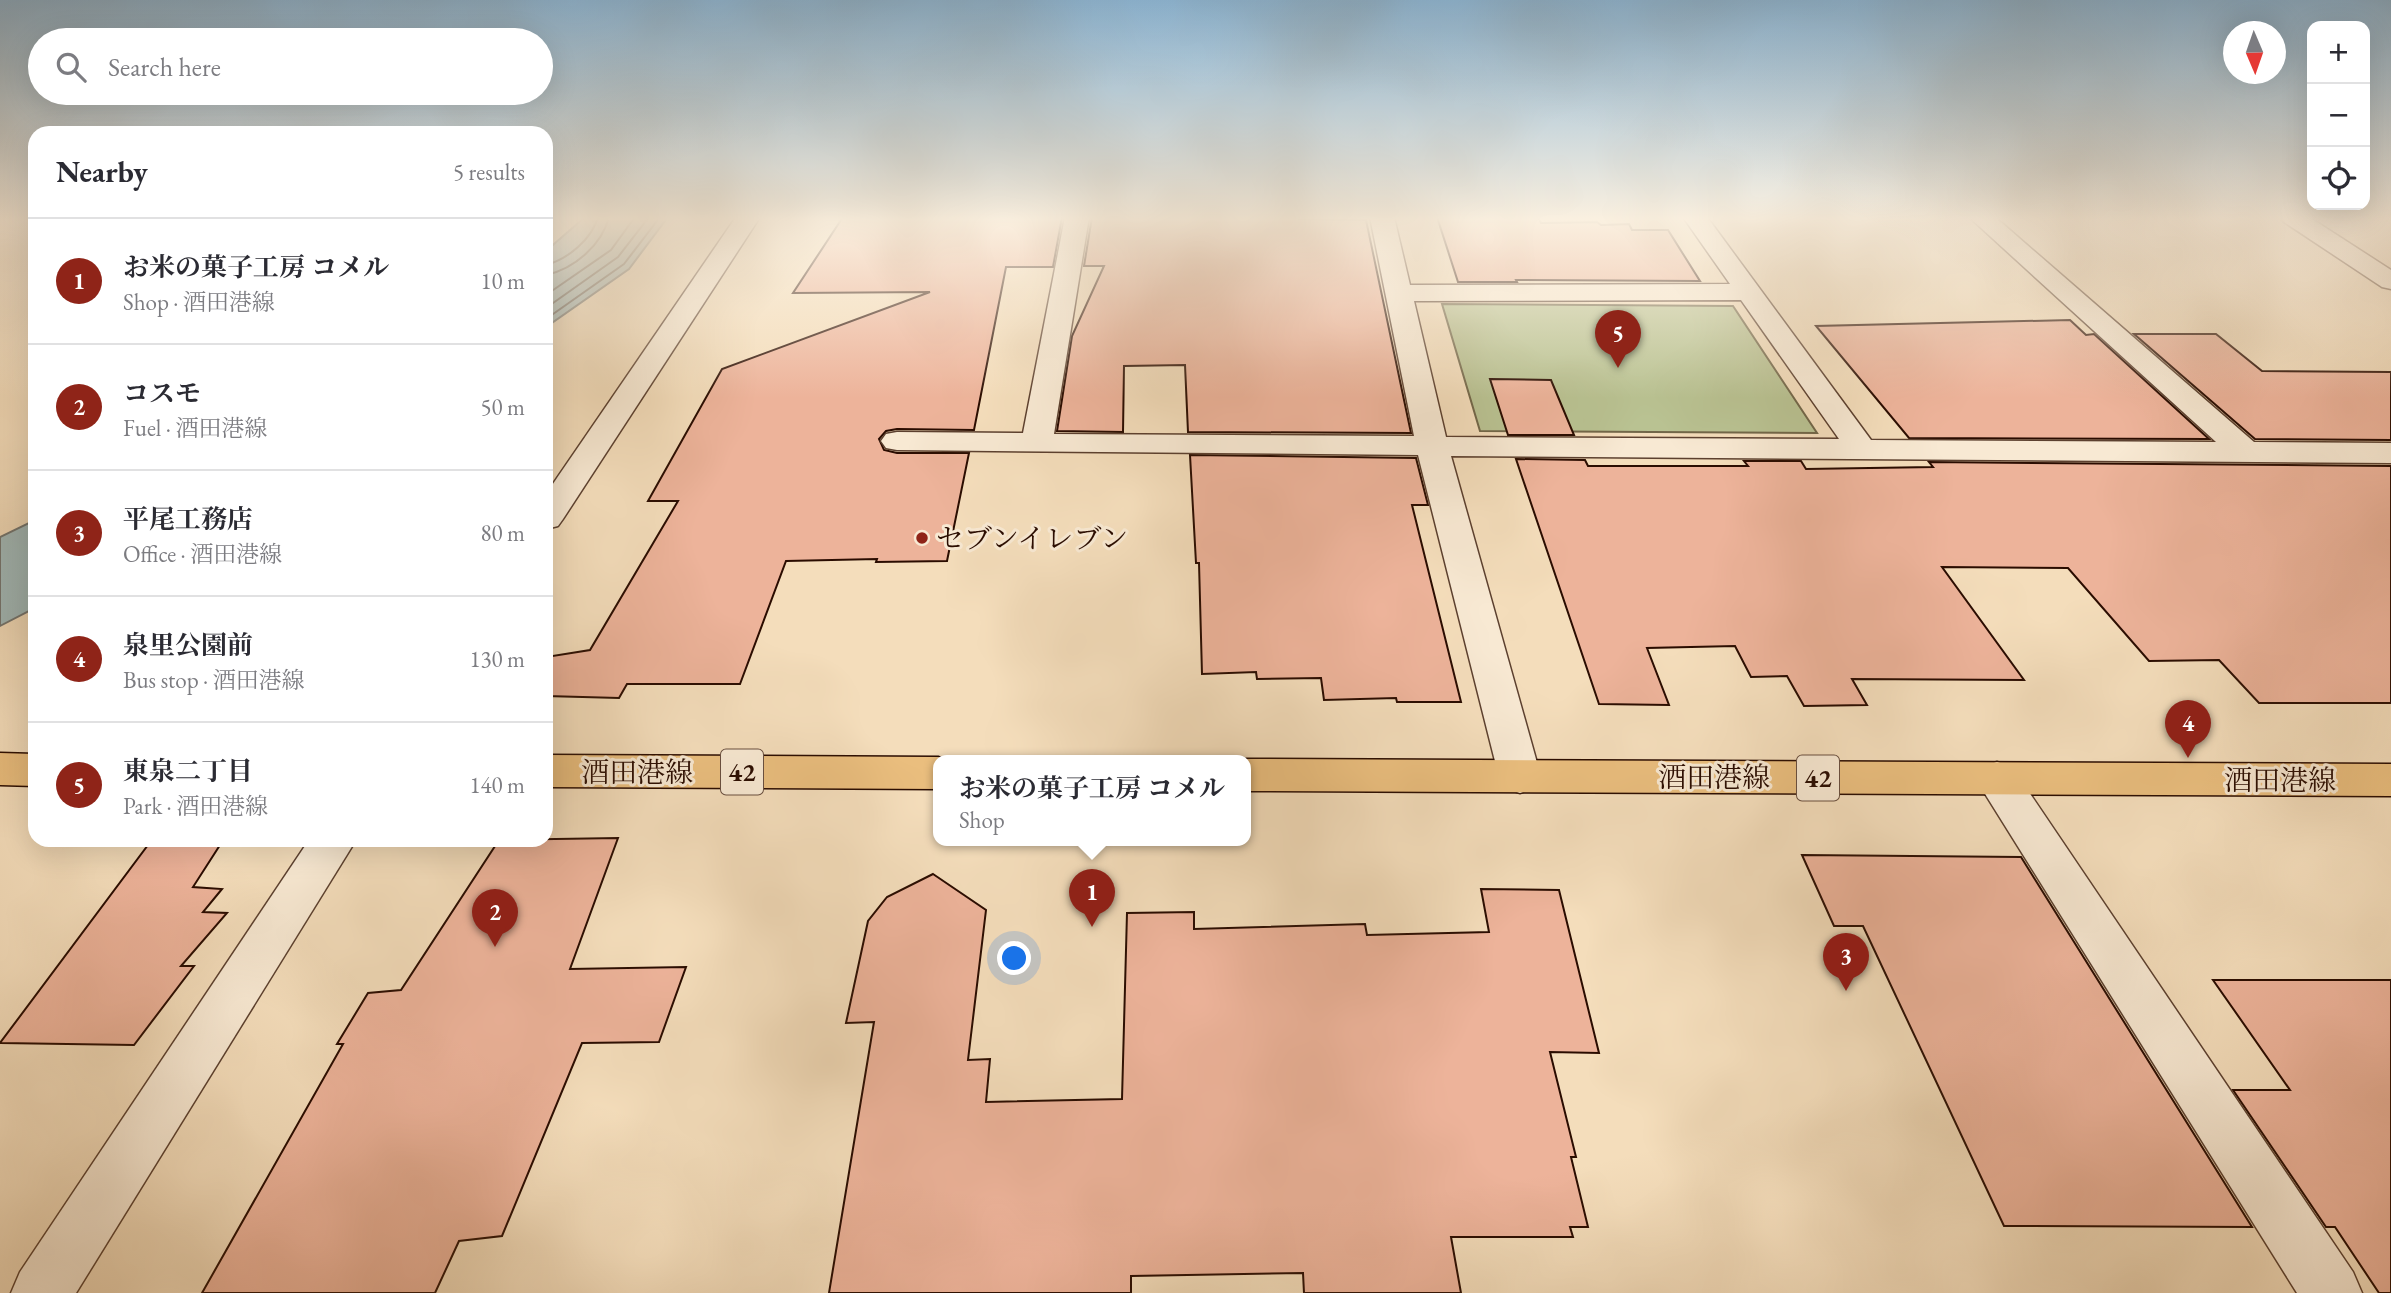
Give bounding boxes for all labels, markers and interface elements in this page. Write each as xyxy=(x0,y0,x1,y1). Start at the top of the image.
north arrow xyxy=(2223,21,2286,84)
map controls xyxy=(2307,21,2370,210)
button: + xyxy=(2307,21,2370,84)
search box xyxy=(28,28,553,105)
icon: search xyxy=(52,48,90,86)
text: Search here xyxy=(108,50,221,84)
button: − xyxy=(2307,84,2370,147)
button: locate xyxy=(2307,147,2370,210)
text: Nearby xyxy=(56,152,148,191)
text: 5 results xyxy=(453,157,525,187)
text: お米の菓子工房 コメル xyxy=(123,250,389,284)
text: 1 xyxy=(73,266,85,296)
text: 10 m xyxy=(480,266,525,296)
text: Shop · 酒田港線 xyxy=(123,287,275,317)
pin: 5 xyxy=(1595,310,1641,368)
text: コスモ xyxy=(123,376,201,410)
text: 2 xyxy=(73,392,85,422)
text: 50 m xyxy=(480,392,525,422)
text: Fuel · 酒田港線 xyxy=(123,413,267,443)
text: 平尾工務店 xyxy=(123,502,253,536)
text: 3 xyxy=(73,518,85,548)
text: 80 m xyxy=(480,518,525,548)
place label: セブンイレブン xyxy=(936,520,1128,556)
marker: セブンイレブン xyxy=(914,530,930,546)
text: Office · 酒田港線 xyxy=(123,539,282,569)
text: 泉里公園前 xyxy=(123,628,253,662)
text: 4 xyxy=(73,644,85,674)
text: 130 m xyxy=(469,644,525,674)
text: Bus stop · 酒田港線 xyxy=(123,665,304,695)
pin: 4 xyxy=(2165,700,2211,758)
road number: 42 xyxy=(721,750,763,794)
text: 東泉二丁目 xyxy=(123,754,253,788)
street label: 酒田港線 xyxy=(581,754,693,790)
popup xyxy=(933,755,1251,846)
road number: 42 xyxy=(1797,756,1839,800)
street label: 酒田港線 xyxy=(1658,759,1770,795)
street label: 酒田港線 xyxy=(2224,762,2336,798)
text: 5 xyxy=(73,770,85,800)
text: 140 m xyxy=(469,770,525,800)
text: お米の菓子工房 コメル xyxy=(959,771,1225,805)
text: Park · 酒田港線 xyxy=(123,791,268,821)
text: Shop xyxy=(959,805,1005,835)
pin: 1 xyxy=(1069,869,1115,927)
pin: 2 xyxy=(472,889,518,947)
pin: 3 xyxy=(1823,933,1869,991)
your location xyxy=(997,941,1031,975)

